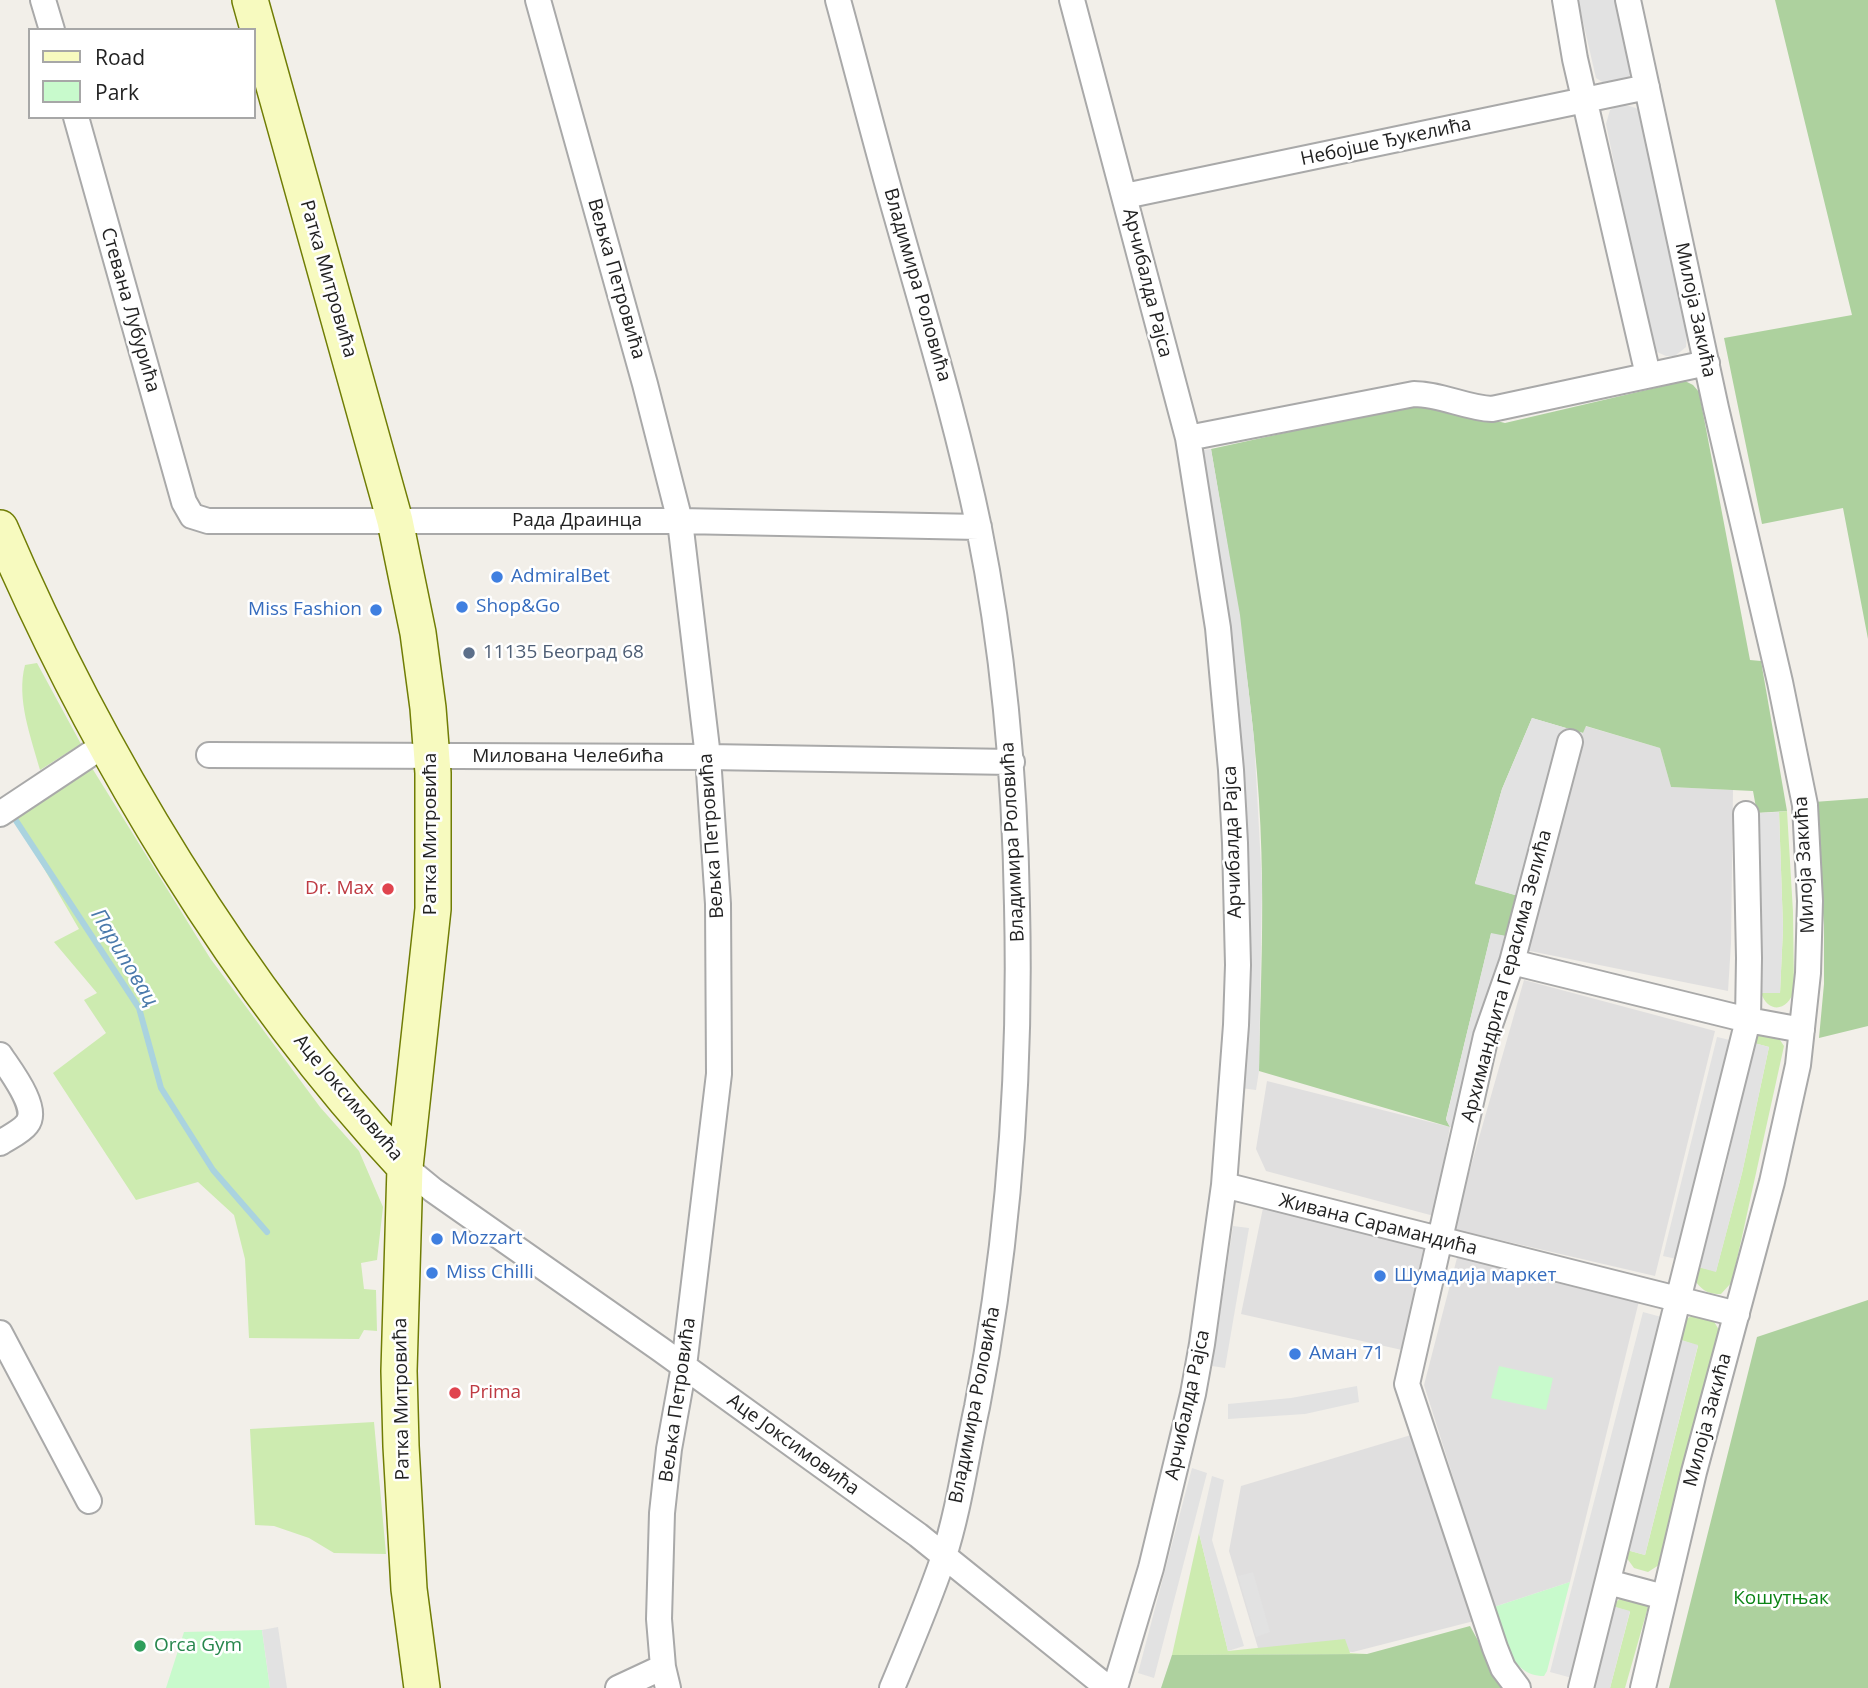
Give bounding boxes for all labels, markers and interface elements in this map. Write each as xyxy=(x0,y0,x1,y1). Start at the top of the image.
legend xyxy=(28,28,256,119)
text: Road xyxy=(95,43,145,71)
text: Park xyxy=(95,78,139,106)
street label: Небојше Ђукелића xyxy=(1299,113,1473,171)
street label: Владимира Роловића xyxy=(878,186,956,384)
street label: Вељка Петровића xyxy=(582,196,650,362)
street label: Ратка Митровића xyxy=(295,198,361,360)
street label: Арчибалда Рајса xyxy=(1117,206,1177,360)
street label: Стевана Лубурића xyxy=(96,225,164,395)
street label: Милоја Закића xyxy=(1670,240,1720,380)
street label: Рада Драинца xyxy=(512,510,642,532)
place label: AdmiralBet xyxy=(511,566,610,588)
marker: AdmiralBet xyxy=(489,569,505,585)
place label: Shop&Go xyxy=(476,596,560,618)
place label: Miss Fashion xyxy=(248,599,362,621)
marker: Shop&Go xyxy=(454,599,470,615)
marker: Miss Fashion xyxy=(368,602,384,618)
place label: 11135 Београд 68 xyxy=(483,642,644,664)
marker: 11135 Београд 68 xyxy=(461,645,477,661)
street label: Владимира Роловића xyxy=(996,741,1030,943)
street label: Милована Челебића xyxy=(472,746,664,768)
street label: Вељка Петровића xyxy=(695,752,729,920)
street label: Ратка Митровића xyxy=(420,753,442,915)
street label: Арчибалда Рајса xyxy=(1219,765,1247,919)
street label: Милоја Закића xyxy=(1790,796,1820,934)
street label: Архимандрита Герасима Зелића xyxy=(1457,827,1557,1125)
place label: Dr. Max xyxy=(305,878,374,900)
marker: Dr. Max xyxy=(380,881,396,897)
water label: Париповац xyxy=(85,904,163,1012)
street label: Аце Јоксимовића xyxy=(289,1030,407,1166)
street label: Живана Сарамандића xyxy=(1277,1189,1479,1261)
place label: Mozzart xyxy=(451,1228,522,1250)
marker: Mozzart xyxy=(429,1231,445,1247)
place label: Miss Chilli xyxy=(446,1262,534,1284)
marker: Miss Chilli xyxy=(424,1265,440,1281)
place label: Шумадија маркет xyxy=(1394,1265,1556,1287)
marker: Шумадија маркет xyxy=(1372,1268,1388,1284)
street label: Владимира Роловића xyxy=(945,1305,1005,1505)
street label: Вељка Петровића xyxy=(655,1316,701,1484)
street label: Ратка Митровића xyxy=(389,1318,415,1480)
street label: Арчибалда Рајса xyxy=(1161,1328,1215,1482)
place label: Аман 71 xyxy=(1309,1343,1384,1365)
marker: Аман 71 xyxy=(1287,1346,1303,1362)
street label: Милоја Закића xyxy=(1679,1351,1737,1489)
place label: Prima xyxy=(469,1382,521,1404)
marker: Prima xyxy=(447,1385,463,1401)
street label: Аце Јоксимовића xyxy=(723,1389,863,1501)
park label: Кошутњак xyxy=(1733,1588,1829,1610)
place label: Orca Gym xyxy=(154,1635,242,1657)
marker: Orca Gym xyxy=(132,1638,148,1654)

